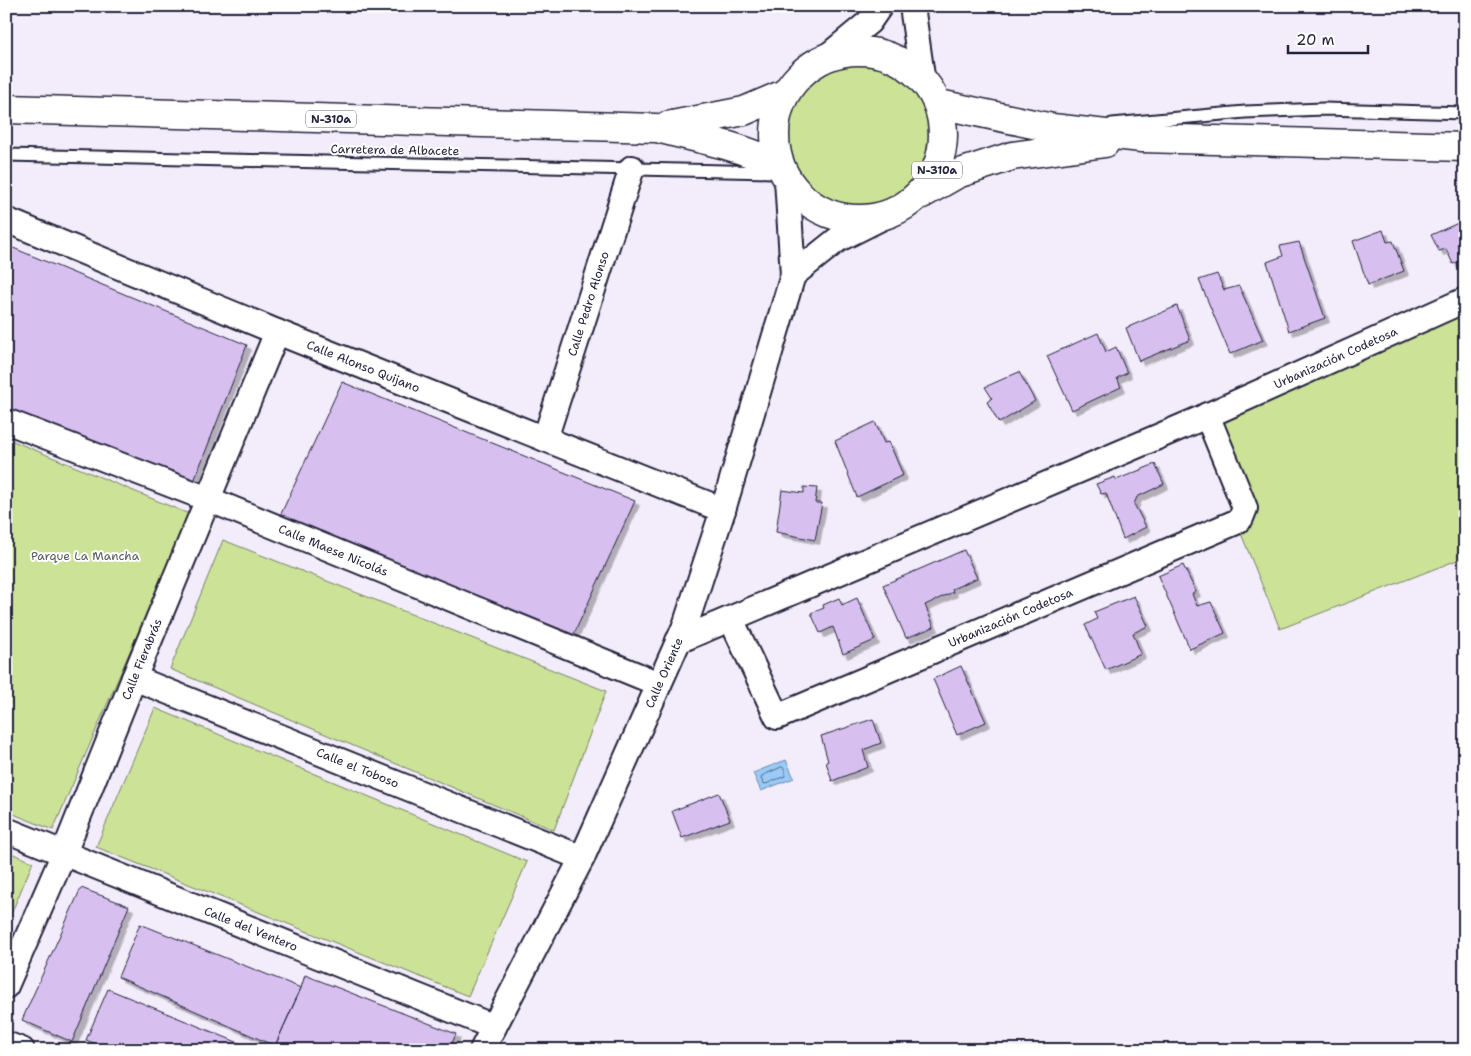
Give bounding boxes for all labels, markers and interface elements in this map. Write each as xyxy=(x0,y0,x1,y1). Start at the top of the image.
scale bar xyxy=(1288,22,1368,54)
text: 20 m xyxy=(1296,30,1335,50)
road number: N-310a xyxy=(306,110,356,128)
street label: Carretera de Albacete xyxy=(331,141,460,159)
road number: N-310a xyxy=(912,162,962,178)
street label: Calle Pedro Alonso xyxy=(564,249,613,358)
street label: Urbanización Codetosa xyxy=(1271,323,1400,393)
street label: Calle Alonso Quijano xyxy=(304,337,422,396)
street label: Calle Maese Nicolás xyxy=(276,521,391,580)
park label: Parque La Mancha xyxy=(31,548,140,564)
street label: Urbanización Codetosa xyxy=(946,584,1076,651)
street label: Calle Fierabrás xyxy=(118,616,166,702)
street label: Calle Oriente xyxy=(642,635,687,711)
street label: Calle el Toboso xyxy=(314,744,401,792)
street label: Calle del Ventero xyxy=(202,903,300,955)

